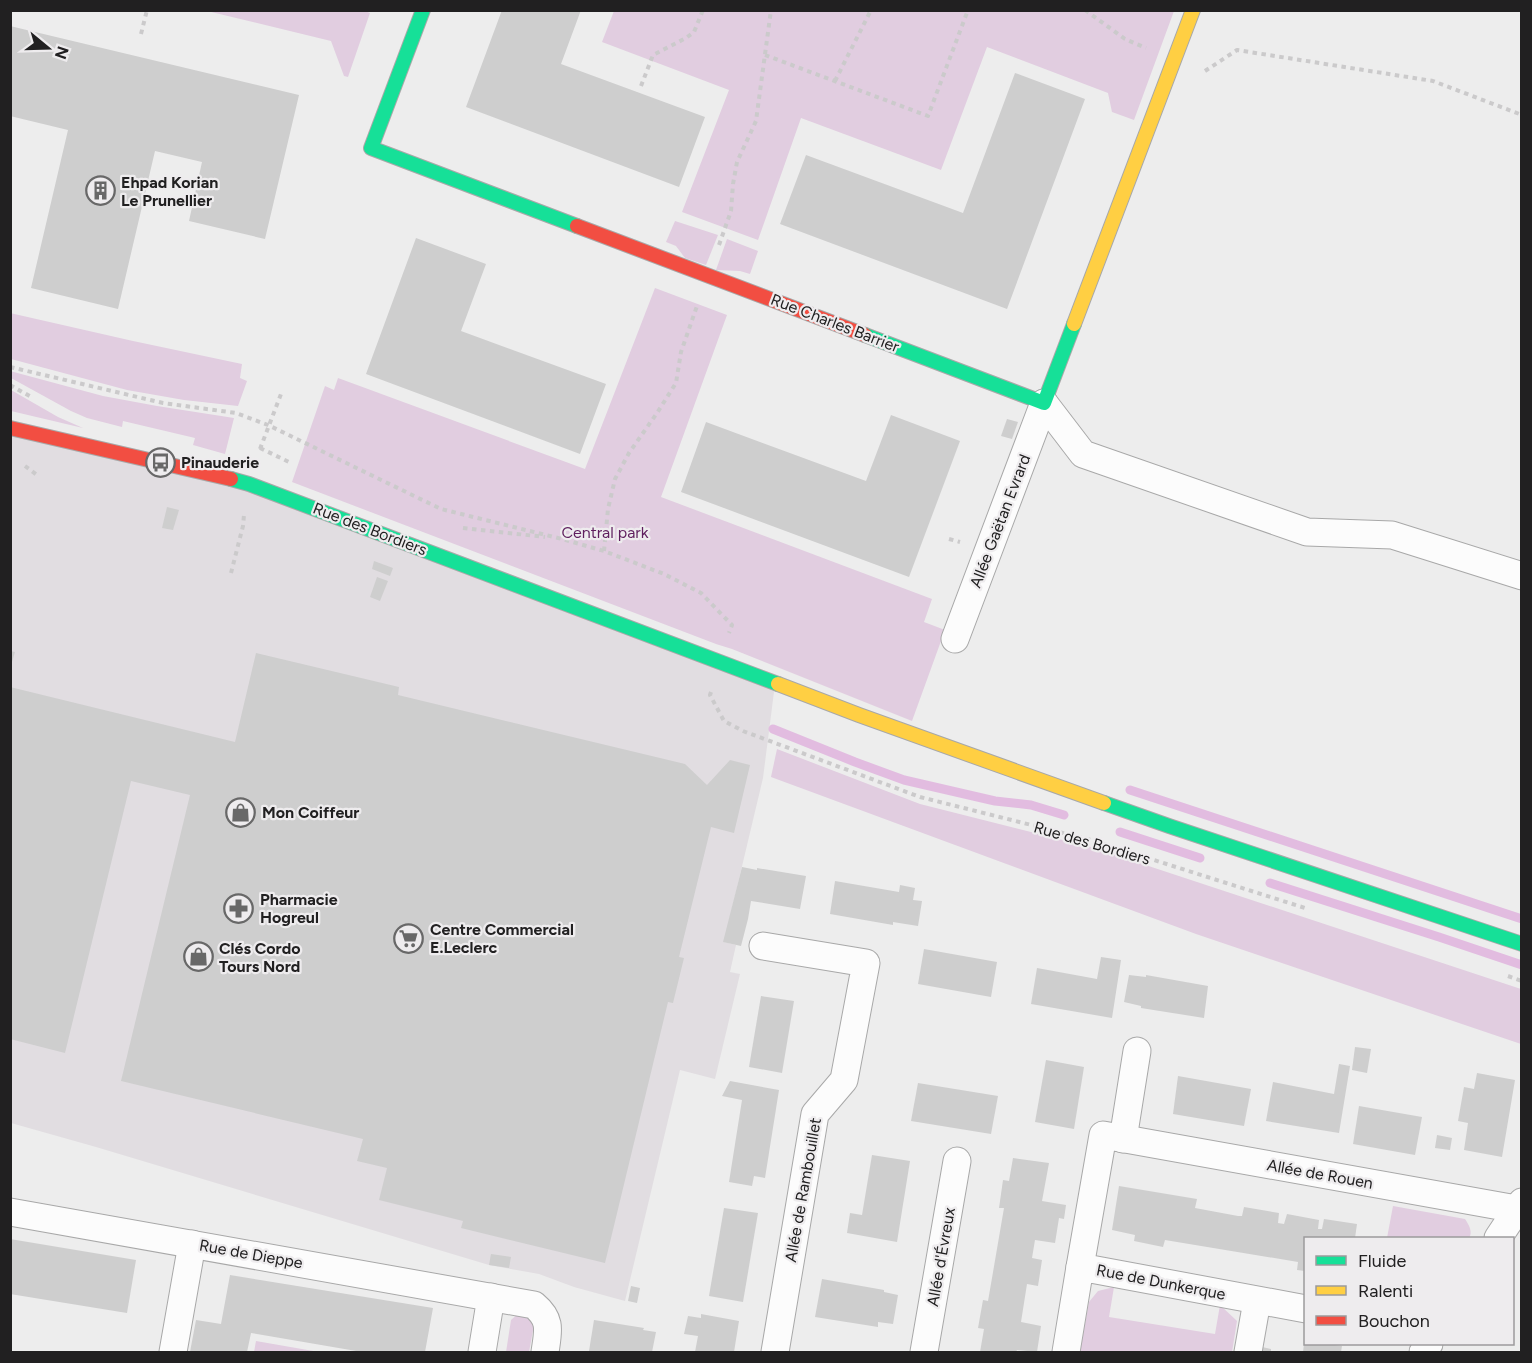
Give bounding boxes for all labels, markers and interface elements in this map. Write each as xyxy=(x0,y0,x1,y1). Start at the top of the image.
north arrow xyxy=(18,18,78,78)
text: N xyxy=(51,44,73,62)
place label: Ehpad Korian Le Prunellier xyxy=(121,173,218,210)
building icon: Ehpad Korian Le Prunellier xyxy=(84,175,116,207)
street label: Rue Charles Barrier xyxy=(768,290,902,356)
bus stop icon: Pinauderie xyxy=(144,446,176,478)
street label: Allée Gaëtan Evrard xyxy=(966,452,1034,590)
place label: Pinauderie xyxy=(181,453,259,472)
street label: Rue des Bordiers xyxy=(310,499,430,559)
park label: Central park xyxy=(561,523,649,542)
shop icon: Mon Coiffeur xyxy=(225,796,257,828)
place label: Mon Coiffeur xyxy=(262,803,359,822)
street label: Rue des Bordiers xyxy=(1032,817,1152,869)
place label: Pharmacie Hogreul xyxy=(260,890,338,927)
pharmacy icon: Pharmacie Hogreul xyxy=(223,892,255,924)
place label: Centre Commercial E.Leclerc xyxy=(430,920,574,957)
supermarket icon: Centre Commercial E.Leclerc xyxy=(393,922,425,954)
place label: Clés Cordo Tours Nord xyxy=(219,939,301,976)
shop icon: Clés Cordo Tours Nord xyxy=(182,941,214,973)
street label: Allée de Rambouillet xyxy=(781,1116,825,1264)
street label: Allée de Rouen xyxy=(1266,1155,1375,1193)
street label: Allée d'Évreux xyxy=(923,1206,959,1308)
street label: Rue de Dieppe xyxy=(198,1236,305,1272)
legend xyxy=(1304,1237,1514,1345)
text: Fluide xyxy=(1358,1250,1407,1272)
street label: Rue de Dunkerque xyxy=(1095,1260,1227,1304)
text: Ralenti xyxy=(1358,1280,1413,1302)
text: Bouchon xyxy=(1358,1310,1430,1332)

